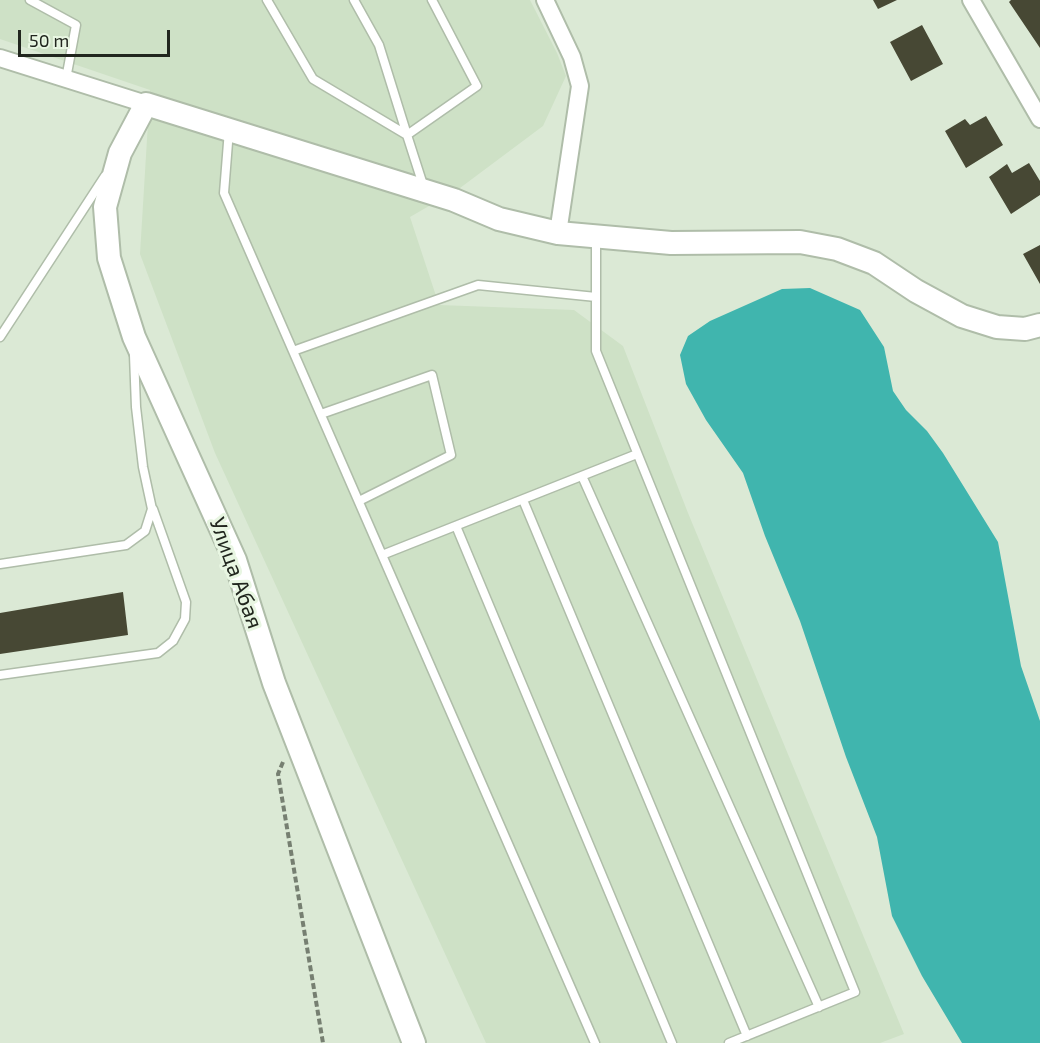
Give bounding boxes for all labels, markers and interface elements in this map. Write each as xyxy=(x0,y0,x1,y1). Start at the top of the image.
scale bar xyxy=(21,18,172,56)
text: 50 m xyxy=(29,29,69,51)
street label: Улица Абая xyxy=(204,514,268,632)

